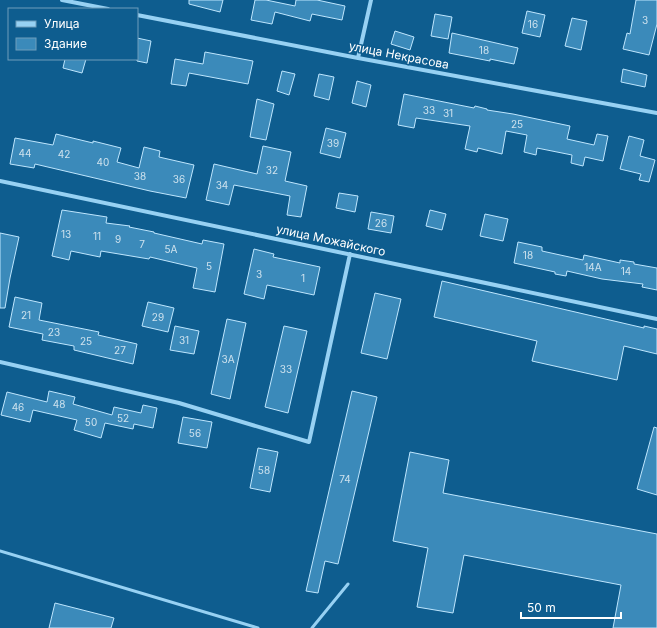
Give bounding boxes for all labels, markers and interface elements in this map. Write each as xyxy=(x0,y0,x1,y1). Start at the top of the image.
legend xyxy=(8,8,138,60)
house number: 3 xyxy=(642,14,648,26)
text: Улица xyxy=(44,16,79,31)
house number: 16 xyxy=(528,18,538,30)
text: Здание xyxy=(44,36,87,51)
street label: улица Некрасова xyxy=(348,38,450,72)
house number: 18 xyxy=(479,44,489,56)
house number: 33 xyxy=(423,104,435,116)
house number: 31 xyxy=(443,107,453,119)
house number: 25 xyxy=(511,118,523,130)
house number: 39 xyxy=(327,137,339,149)
house number: 44 xyxy=(19,147,31,159)
house number: 42 xyxy=(58,148,70,160)
house number: 40 xyxy=(97,156,109,168)
house number: 32 xyxy=(266,164,278,176)
house number: 38 xyxy=(134,170,146,182)
house number: 36 xyxy=(173,173,185,185)
house number: 34 xyxy=(216,179,228,191)
house number: 26 xyxy=(375,217,387,229)
street label: улица Можайского xyxy=(275,221,387,259)
house number: 13 xyxy=(61,228,71,240)
house number: 11 xyxy=(93,230,101,242)
house number: 9 xyxy=(115,233,121,245)
house number: 7 xyxy=(139,238,145,250)
house number: 5А xyxy=(165,243,178,255)
house number: 18 xyxy=(523,249,533,261)
house number: 5 xyxy=(206,260,212,272)
house number: 14А xyxy=(584,261,602,273)
house number: 14 xyxy=(621,265,631,277)
house number: 3 xyxy=(256,268,262,280)
house number: 1 xyxy=(301,272,305,284)
house number: 21 xyxy=(21,309,31,321)
house number: 29 xyxy=(152,311,164,323)
house number: 23 xyxy=(48,326,60,338)
house number: 31 xyxy=(179,334,189,346)
house number: 25 xyxy=(80,335,92,347)
house number: 27 xyxy=(114,344,126,356)
house number: 3А xyxy=(221,353,235,365)
house number: 33 xyxy=(280,363,292,375)
house number: 48 xyxy=(53,398,65,410)
house number: 46 xyxy=(12,401,24,413)
house number: 52 xyxy=(117,412,129,424)
house number: 50 xyxy=(85,416,97,428)
house number: 56 xyxy=(189,427,201,439)
house number: 58 xyxy=(258,464,270,476)
house number: 74 xyxy=(339,473,351,485)
scale bar xyxy=(521,594,621,620)
text: 50 m xyxy=(527,600,556,615)

